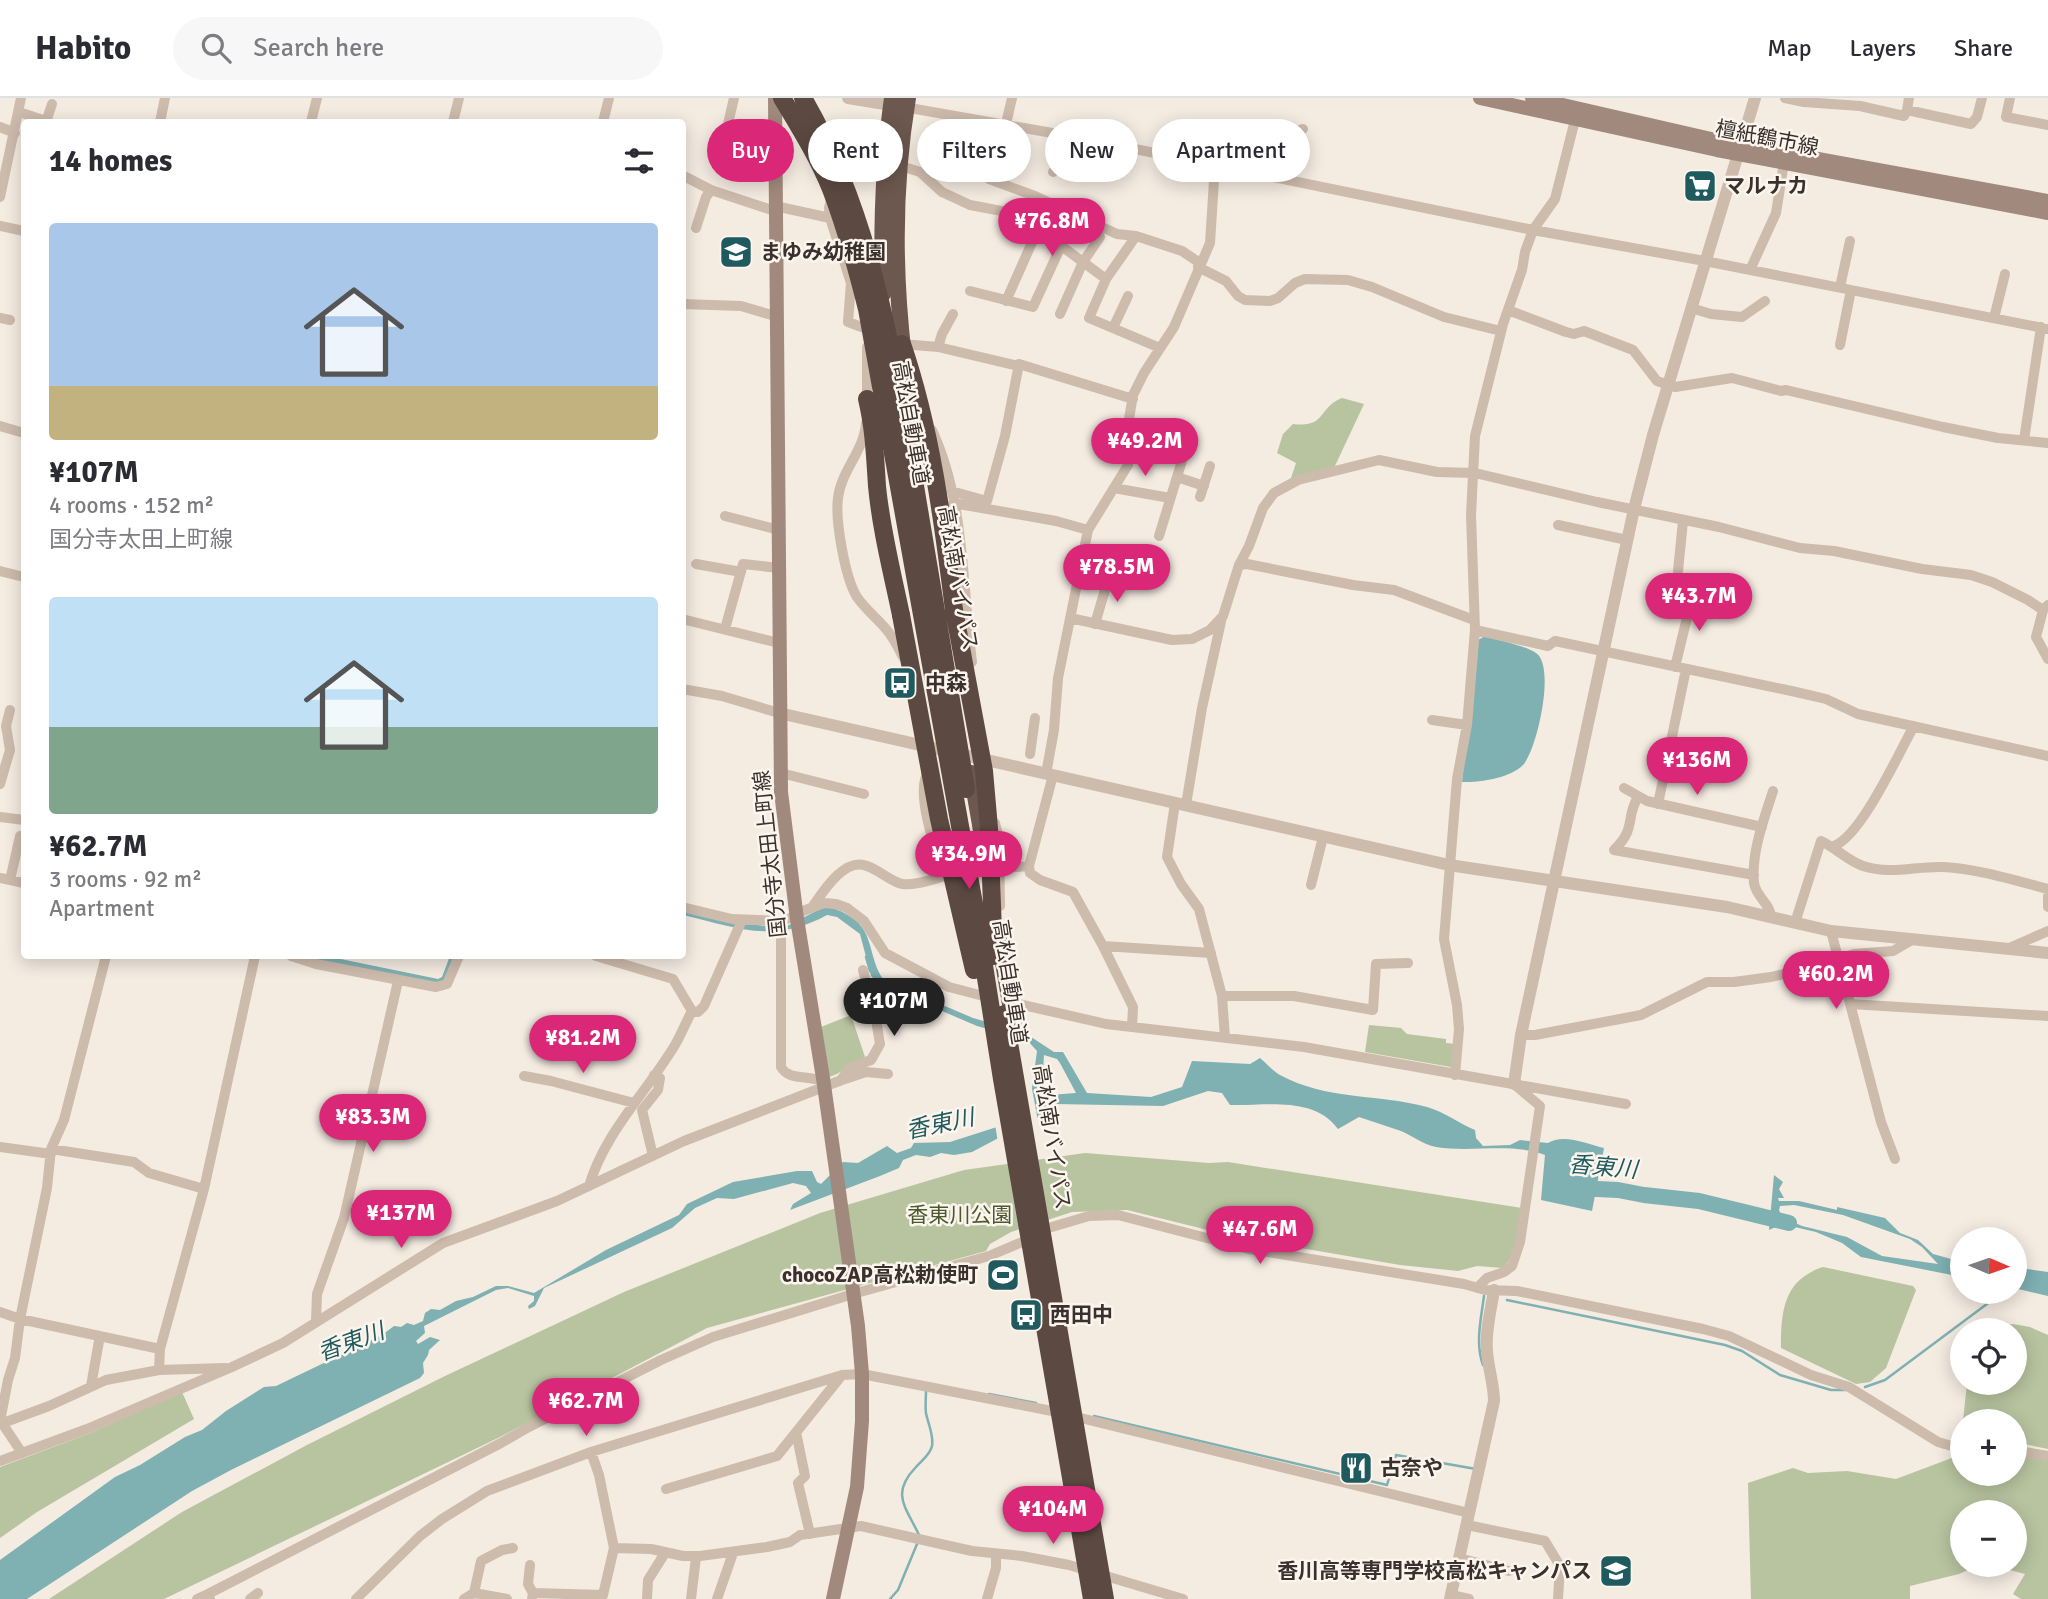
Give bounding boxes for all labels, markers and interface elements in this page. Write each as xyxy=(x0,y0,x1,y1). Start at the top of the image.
search box xyxy=(173,17,663,80)
text: Habito xyxy=(35,28,131,69)
icon: search xyxy=(197,29,235,67)
text: Search here xyxy=(253,32,384,64)
text: Map xyxy=(1767,33,1812,63)
text: Layers xyxy=(1850,33,1916,63)
text: Share xyxy=(1954,33,2013,63)
street label: 檀紙鶴市線 xyxy=(1713,115,1821,161)
chip: Buy xyxy=(707,119,794,182)
chip: Rent xyxy=(808,119,903,182)
chip: Filters xyxy=(917,119,1031,182)
chip: New xyxy=(1045,119,1138,182)
chip: Apartment xyxy=(1152,119,1310,182)
icon: filters xyxy=(620,142,658,180)
text: 14 homes xyxy=(49,143,172,180)
supermarket icon: マルナカ xyxy=(1681,167,1719,205)
place label: マルナカ xyxy=(1724,173,1808,199)
pin: ¥76.8M xyxy=(995,198,1109,258)
text: ¥76.8M xyxy=(1014,206,1090,235)
school or university icon: まゆみ幼稚園 xyxy=(717,233,755,271)
place label: まゆみ幼稚園 xyxy=(760,239,886,265)
icon: home xyxy=(291,269,417,395)
street label: 高松自動車道 xyxy=(887,359,935,487)
pin: ¥49.2M xyxy=(1088,418,1202,478)
text: ¥49.2M xyxy=(1107,426,1183,455)
text: ¥107M xyxy=(49,454,139,491)
text: 4 rooms · 152 m² xyxy=(49,491,214,520)
street label: 高松南バイパス xyxy=(932,504,984,652)
text: 国分寺太田上町線 xyxy=(49,525,233,554)
pin: ¥78.5M xyxy=(1060,545,1174,604)
text: ¥78.5M xyxy=(1079,552,1155,581)
pin: ¥43.7M xyxy=(1642,574,1756,633)
text: ¥43.7M xyxy=(1661,581,1737,610)
icon: home xyxy=(291,642,417,768)
bus stop icon: 中森 xyxy=(881,664,919,702)
place label: 中森 xyxy=(925,670,967,696)
pin: ¥136M xyxy=(1648,738,1746,797)
text: ¥136M xyxy=(1663,745,1731,774)
street label: 国分寺太田上町線 xyxy=(748,769,792,939)
text: ¥62.7M xyxy=(49,828,147,865)
pin: ¥34.9M xyxy=(912,832,1026,891)
text: ¥34.9M xyxy=(931,839,1007,868)
text: 3 rooms · 92 m² xyxy=(49,865,202,894)
text: Apartment xyxy=(49,894,154,923)
street label: 高松自動車道 xyxy=(987,918,1033,1046)
pin: ¥60.2M xyxy=(1779,951,1893,1011)
text: ¥60.2M xyxy=(1798,959,1874,988)
pin: ¥107M xyxy=(845,978,943,1038)
text: ¥107M xyxy=(860,986,928,1015)
pin: ¥81.2M xyxy=(526,1016,640,1075)
text: ¥81.2M xyxy=(545,1023,621,1052)
street label: 高松南バイパス xyxy=(1028,1063,1076,1211)
pin: ¥83.3M xyxy=(316,1094,430,1154)
text: ¥83.3M xyxy=(335,1102,411,1131)
water label: 香東川 xyxy=(903,1102,980,1145)
water label: 香東川 xyxy=(1567,1150,1642,1185)
pin: ¥137M xyxy=(352,1190,450,1250)
text: ¥137M xyxy=(367,1198,435,1227)
park label: 香東川公園 xyxy=(908,1202,1013,1228)
pin: ¥47.6M xyxy=(1203,1206,1317,1266)
text: ¥47.6M xyxy=(1222,1214,1298,1243)
north arrow xyxy=(1950,1227,2026,1304)
map controls xyxy=(1950,1227,2027,1577)
sports icon: chocoZAP高松勅使町 xyxy=(984,1256,1022,1294)
place label: chocoZAP高松勅使町 xyxy=(782,1262,978,1288)
bus stop icon: 西田中 xyxy=(1007,1296,1045,1334)
place label: 西田中 xyxy=(1050,1302,1113,1328)
water label: 香東川 xyxy=(314,1316,391,1367)
button: locate xyxy=(1950,1318,2027,1395)
pin: ¥62.7M xyxy=(529,1378,643,1438)
text: ¥62.7M xyxy=(548,1386,624,1415)
button: + xyxy=(1950,1409,2027,1486)
restaurant icon: 古奈や xyxy=(1337,1449,1375,1487)
place label: 古奈や xyxy=(1380,1455,1443,1481)
pin: ¥104M xyxy=(1004,1486,1102,1546)
text: ¥104M xyxy=(1019,1494,1087,1523)
button: − xyxy=(1950,1500,2027,1577)
school or university icon: 香川高等専門学校高松キャンパス xyxy=(1597,1552,1635,1590)
place label: 香川高等専門学校高松キャンパス xyxy=(1277,1558,1592,1584)

